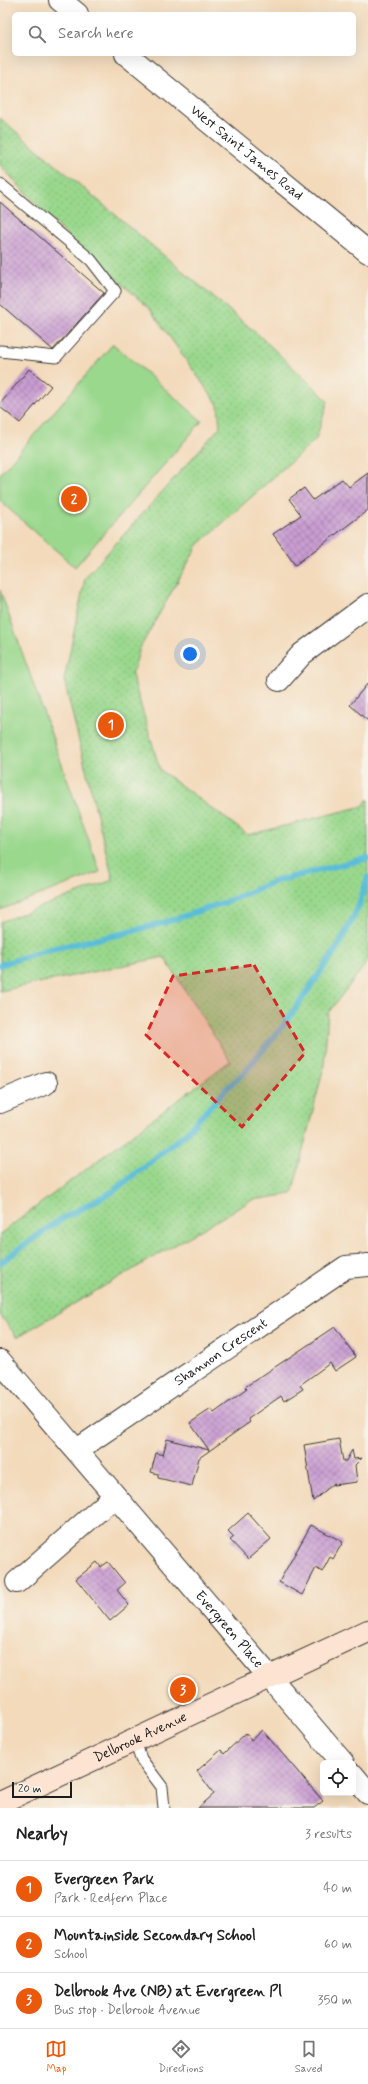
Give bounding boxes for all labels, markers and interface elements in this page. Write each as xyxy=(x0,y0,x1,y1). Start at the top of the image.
search box xyxy=(12,12,356,56)
icon: search xyxy=(26,23,48,45)
text: Search here xyxy=(58,24,134,44)
street label: West Saint James Road xyxy=(186,101,307,204)
pin: 2 xyxy=(61,484,87,514)
your location xyxy=(180,644,200,664)
pin: 1 xyxy=(98,710,124,740)
street label: Shannon Crescent xyxy=(171,1314,271,1390)
street label: Evergreen Place xyxy=(191,1587,267,1672)
pin: 3 xyxy=(170,1675,196,1705)
street label: Delbrook Avenue xyxy=(91,1708,190,1767)
map controls xyxy=(320,1760,356,1796)
button: locate xyxy=(320,1760,356,1796)
scale bar xyxy=(12,1780,72,1799)
text: 20 m xyxy=(18,1782,41,1796)
text: Nearby xyxy=(16,1823,68,1845)
text: 3 results xyxy=(305,1826,352,1843)
text: Evergreen Park xyxy=(54,1870,154,1890)
text: 1 xyxy=(26,1880,32,1897)
text: 40 m xyxy=(323,1880,352,1897)
text: Park · Redfern Place xyxy=(54,1890,167,1907)
text: Mountainside Secondary School xyxy=(54,1926,256,1946)
text: 2 xyxy=(26,1936,32,1953)
text: 60 m xyxy=(324,1936,352,1953)
text: School xyxy=(54,1946,88,1963)
text: Delbrook Ave (NB) at Evergreen Pl xyxy=(54,1982,282,2002)
text: 3 xyxy=(26,1992,32,2009)
text: 350 m xyxy=(318,1992,352,2009)
text: Bus stop · Delbrook Avenue xyxy=(54,2002,200,2019)
tab: Map xyxy=(45,2038,67,2076)
tab: Directions xyxy=(158,2038,204,2076)
tab: Saved xyxy=(295,2038,322,2076)

